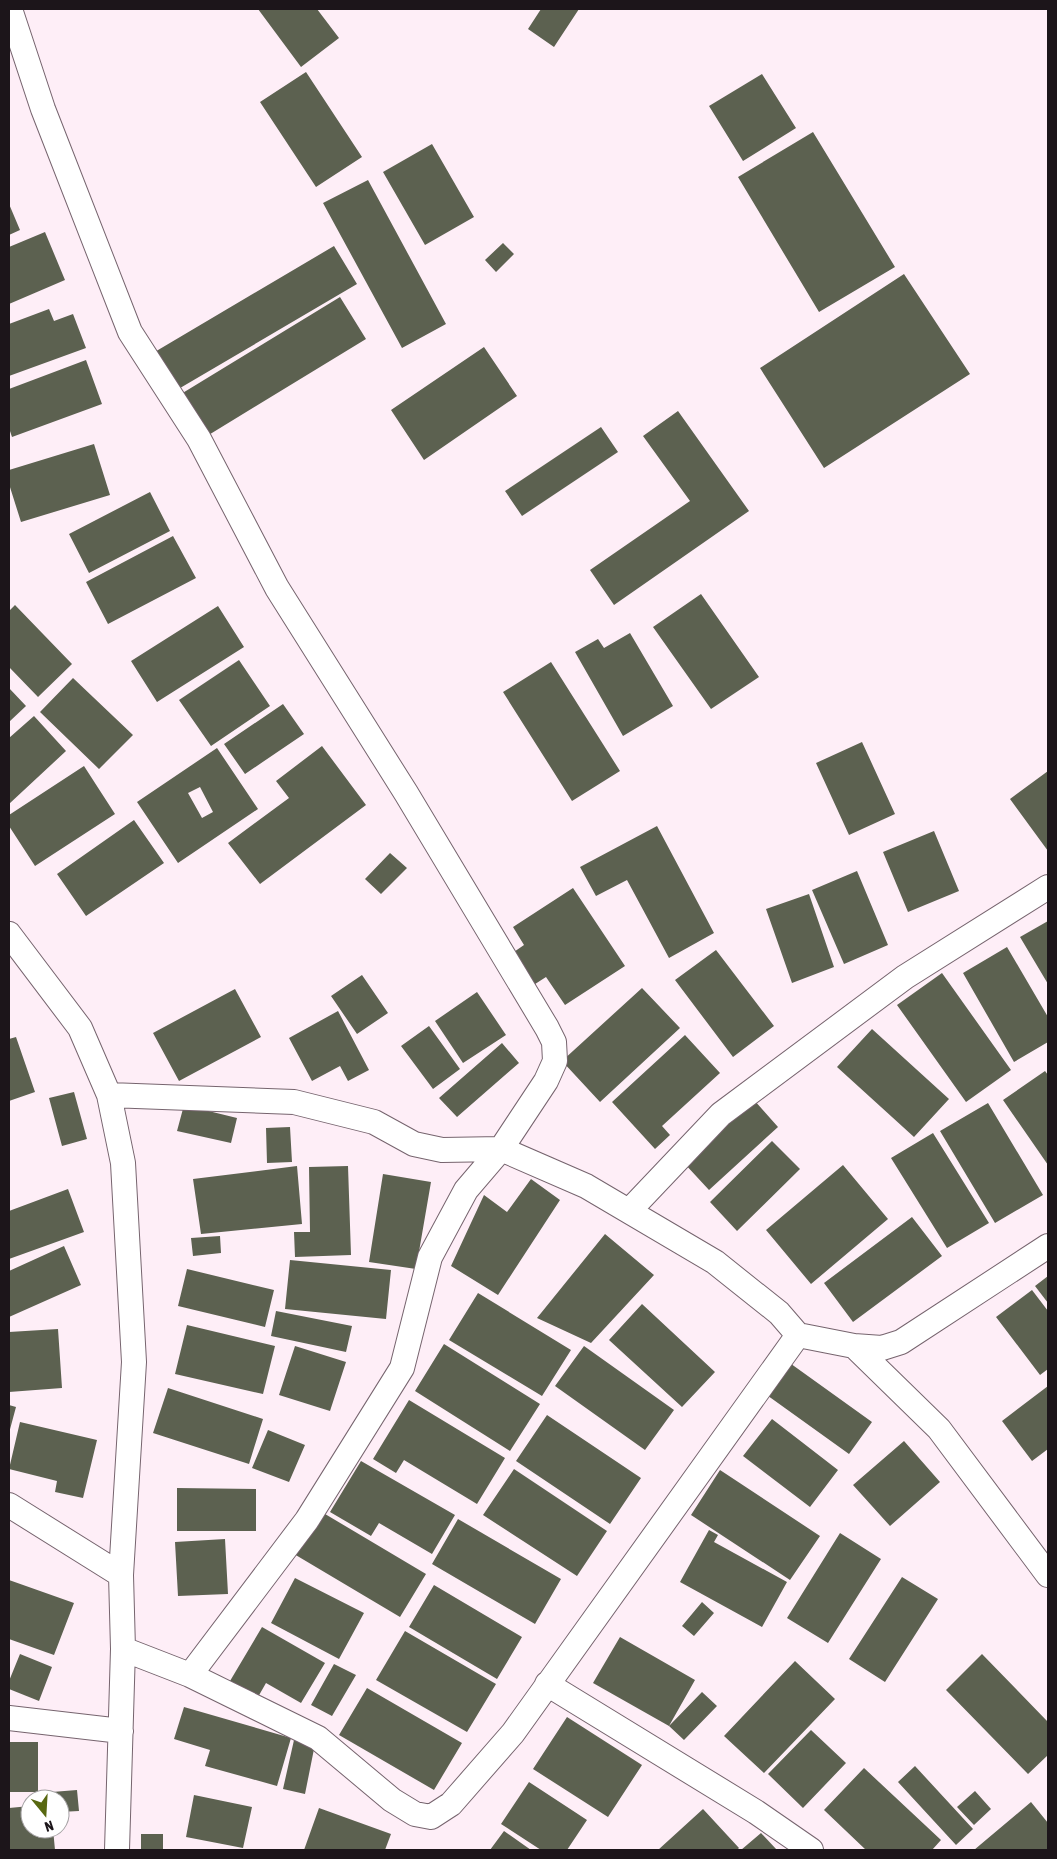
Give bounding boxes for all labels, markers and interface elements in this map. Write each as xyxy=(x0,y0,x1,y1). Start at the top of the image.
north arrow xyxy=(20,1789,70,1839)
text: N xyxy=(43,1817,55,1835)

